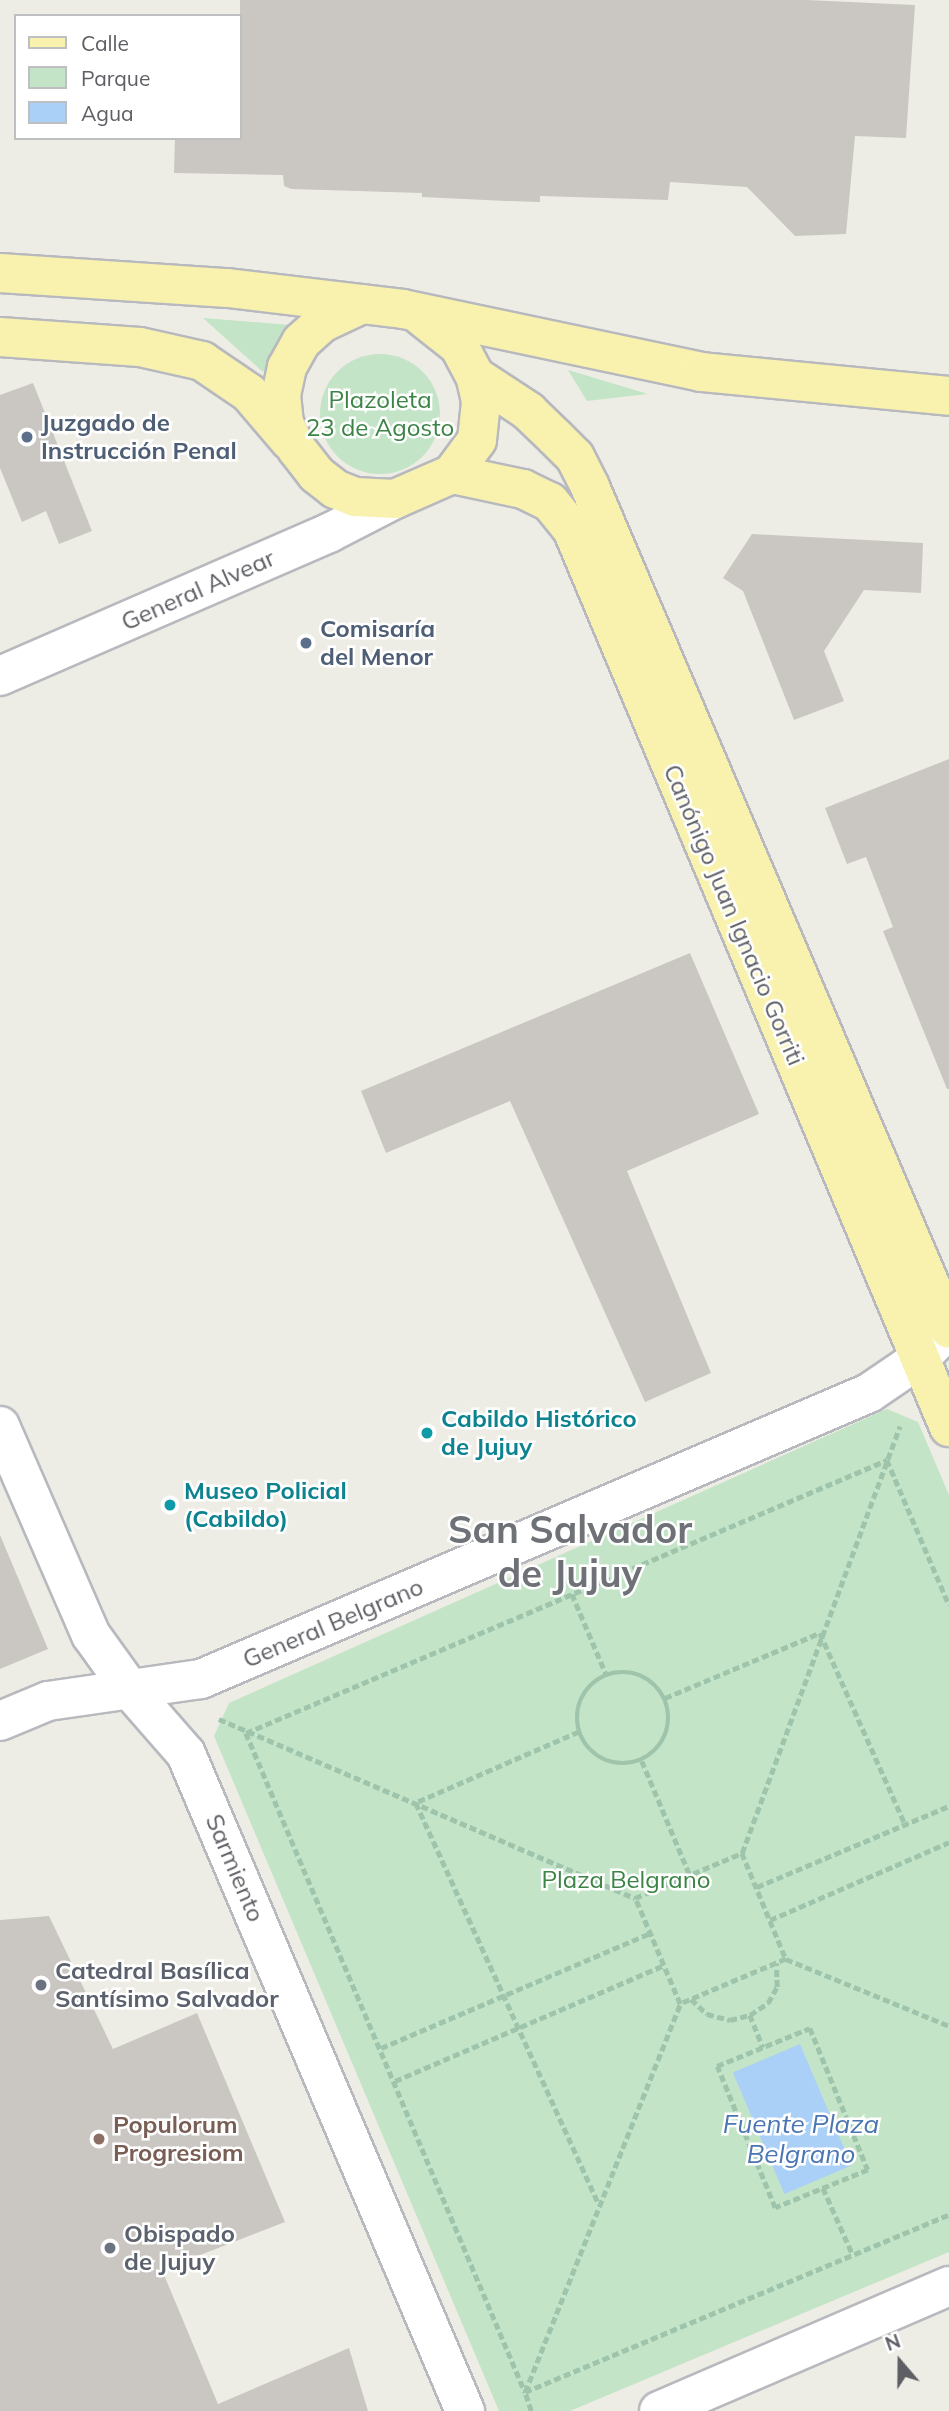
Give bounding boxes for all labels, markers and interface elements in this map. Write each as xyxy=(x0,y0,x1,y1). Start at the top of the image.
legend xyxy=(14,14,242,140)
text: Calle xyxy=(81,30,129,56)
text: Parque xyxy=(81,65,150,91)
text: Agua xyxy=(81,100,134,126)
park label: Plazoleta 23 de Agosto xyxy=(306,386,454,442)
place label: Juzgado de Instrucción Penal xyxy=(41,409,237,465)
marker: Juzgado de Instrucción Penal xyxy=(19,429,35,445)
street label: General Alvear xyxy=(117,543,279,637)
place label: Comisaría del Menor xyxy=(320,615,435,671)
marker: Comisaría del Menor xyxy=(298,635,314,651)
street label: Canónigo Juan Ignacio Gorriti xyxy=(657,760,811,1070)
place label: Cabildo Histórico de Jujuy xyxy=(441,1405,637,1461)
marker: Cabildo Histórico de Jujuy xyxy=(419,1425,435,1441)
place label: Museo Policial (Cabildo) xyxy=(184,1477,347,1533)
marker: Museo Policial (Cabildo) xyxy=(162,1497,178,1513)
district label: San Salvador de Jujuy xyxy=(448,1507,692,1596)
street label: General Belgrano xyxy=(239,1572,427,1674)
street label: Sarmiento xyxy=(199,1810,271,1926)
park label: Plaza Belgrano xyxy=(541,1866,711,1894)
place label: Catedral Basílica Santísimo Salvador xyxy=(55,1957,279,2013)
marker: Catedral Basílica Santísimo Salvador xyxy=(33,1977,49,1993)
water label: Fuente Plaza Belgrano xyxy=(723,2108,879,2170)
place label: Populorum Progresiom xyxy=(113,2111,244,2167)
marker: Populorum Progresiom xyxy=(91,2131,107,2147)
place label: Obispado de Jujuy xyxy=(124,2220,235,2276)
marker: Obispado de Jujuy xyxy=(102,2240,118,2256)
north arrow xyxy=(865,2327,935,2397)
text: N xyxy=(882,2329,904,2356)

